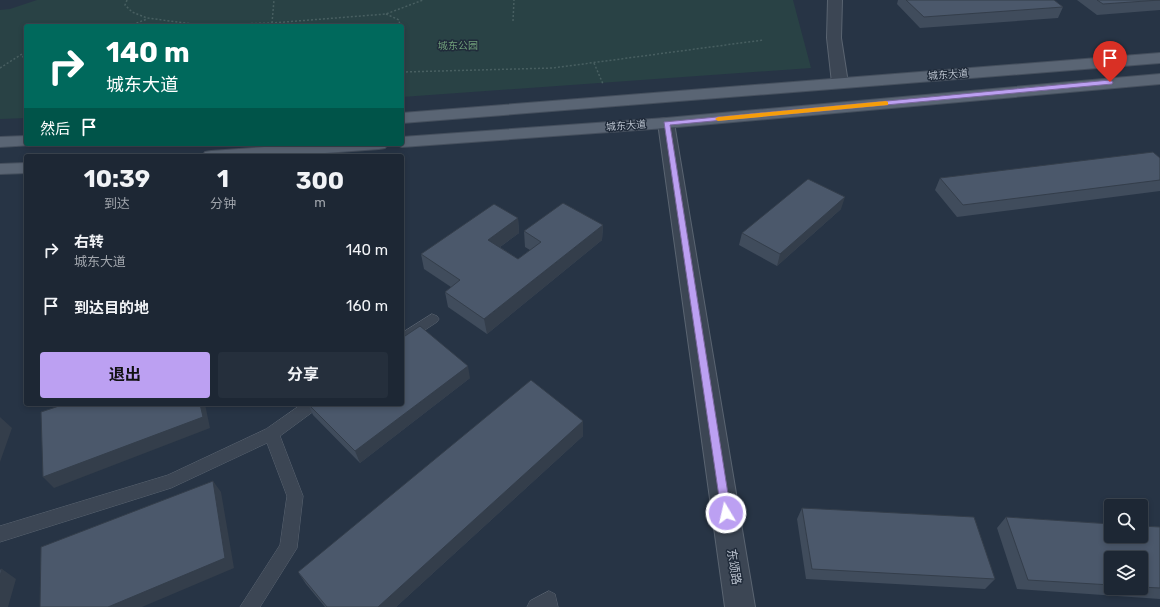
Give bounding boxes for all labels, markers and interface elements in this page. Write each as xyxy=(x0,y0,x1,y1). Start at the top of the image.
text: 140 m xyxy=(106,36,190,69)
icon: right xyxy=(40,40,92,92)
park label: 城东公园 xyxy=(438,40,478,52)
pin xyxy=(1093,41,1127,82)
icon: arrive xyxy=(1099,47,1121,69)
street label: 城东大道 xyxy=(928,68,968,82)
text: 城东大道 xyxy=(106,74,178,96)
icon: arrive xyxy=(78,116,100,138)
street label: 城东大道 xyxy=(606,119,646,133)
text: 然后 xyxy=(40,120,70,138)
text: 10:39 xyxy=(84,165,150,193)
text: 1 xyxy=(217,165,229,193)
text: 300 xyxy=(296,167,344,195)
text: m xyxy=(314,195,326,210)
text: 到达 xyxy=(104,196,130,211)
text: 分钟 xyxy=(210,196,236,211)
text: 右转 xyxy=(74,233,104,251)
icon: right xyxy=(40,239,62,261)
text: 140 m xyxy=(346,241,388,259)
text: 城东大道 xyxy=(74,254,126,269)
icon: arrive xyxy=(40,295,62,317)
text: 160 m xyxy=(346,297,388,315)
text: 到达目的地 xyxy=(74,299,149,317)
button: 退出 xyxy=(40,352,210,398)
button: 分享 xyxy=(218,352,388,398)
position arrow xyxy=(705,492,747,534)
map controls xyxy=(1104,499,1148,595)
button: search xyxy=(1104,499,1148,543)
street label: 东颂路 xyxy=(724,548,744,586)
button: layers xyxy=(1104,551,1148,595)

